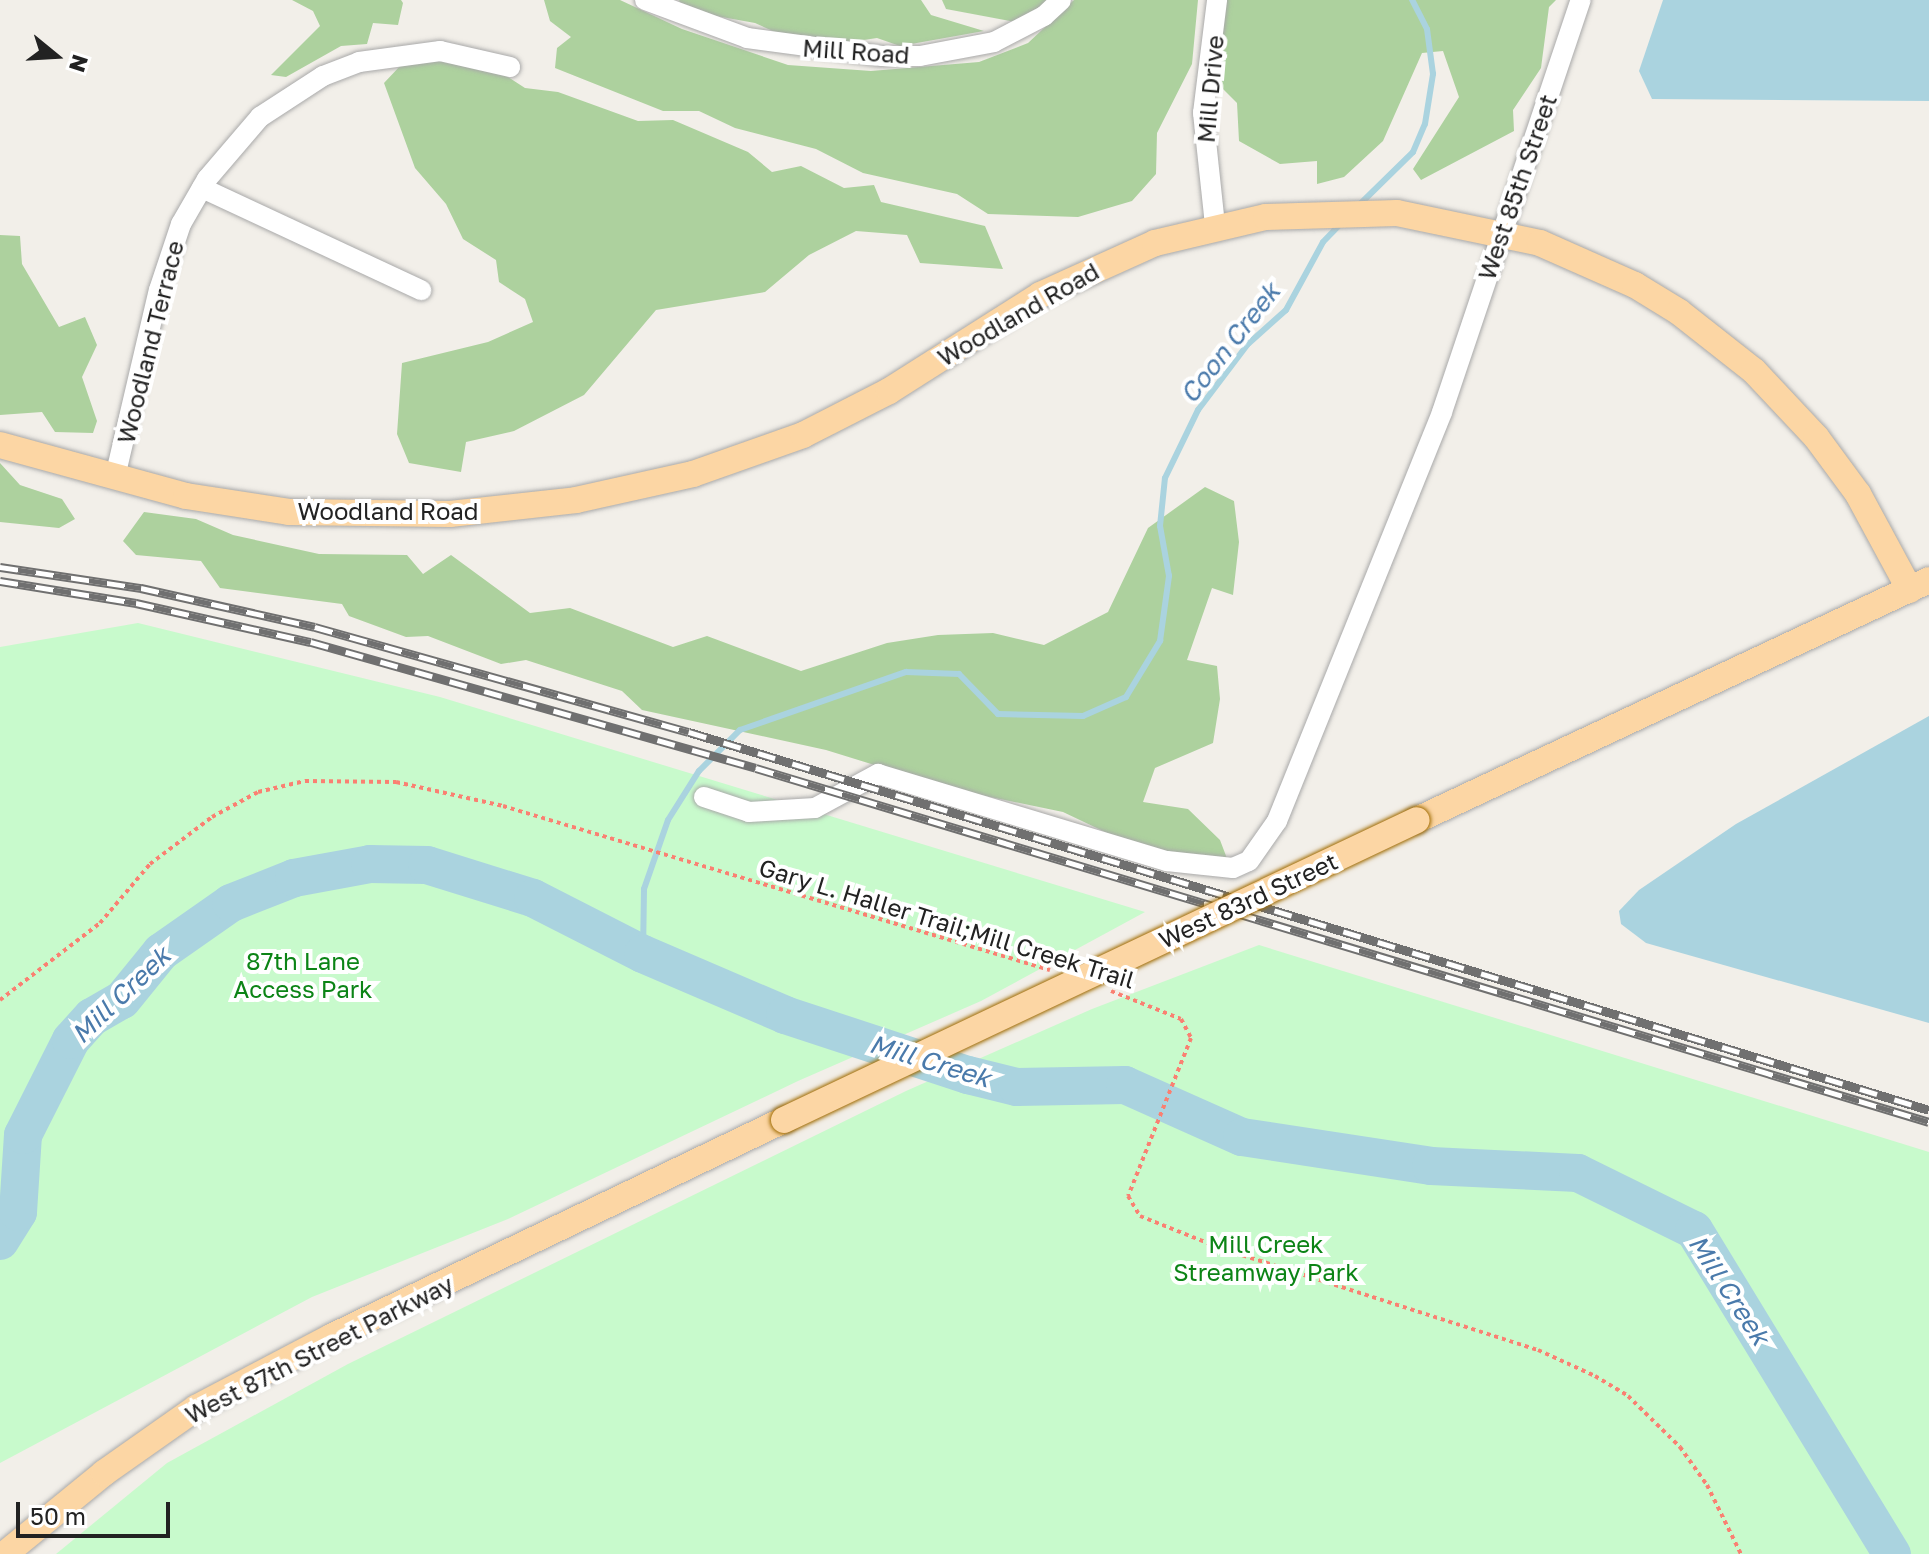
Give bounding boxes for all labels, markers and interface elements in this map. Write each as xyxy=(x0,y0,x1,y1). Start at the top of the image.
north arrow xyxy=(16,16,96,96)
street label: Mill Road xyxy=(802,33,910,69)
street label: Mill Drive xyxy=(1191,34,1229,144)
text: N xyxy=(64,51,95,76)
street label: West 85th Street xyxy=(1472,90,1562,284)
street label: Woodland Terrace xyxy=(111,238,189,446)
street label: Woodland Road xyxy=(932,256,1104,372)
water label: Coon Creek xyxy=(1173,277,1287,409)
street label: Woodland Road xyxy=(297,497,479,525)
street label: West 83rd Street xyxy=(1154,846,1342,954)
street label: Gary L. Haller Trail;Mill Creek Trail xyxy=(756,852,1138,994)
water label: Mill Creek xyxy=(65,940,177,1050)
park label: 87th Lane Access Park xyxy=(233,947,373,1003)
water label: Mill Creek xyxy=(866,1028,994,1094)
water label: Mill Creek xyxy=(1682,1229,1776,1351)
park label: Mill Creek Streamway Park xyxy=(1173,1230,1359,1286)
street label: West 87th Street Parkway xyxy=(180,1269,458,1429)
scale bar xyxy=(20,1486,174,1536)
text: 50 m xyxy=(30,1501,86,1530)

